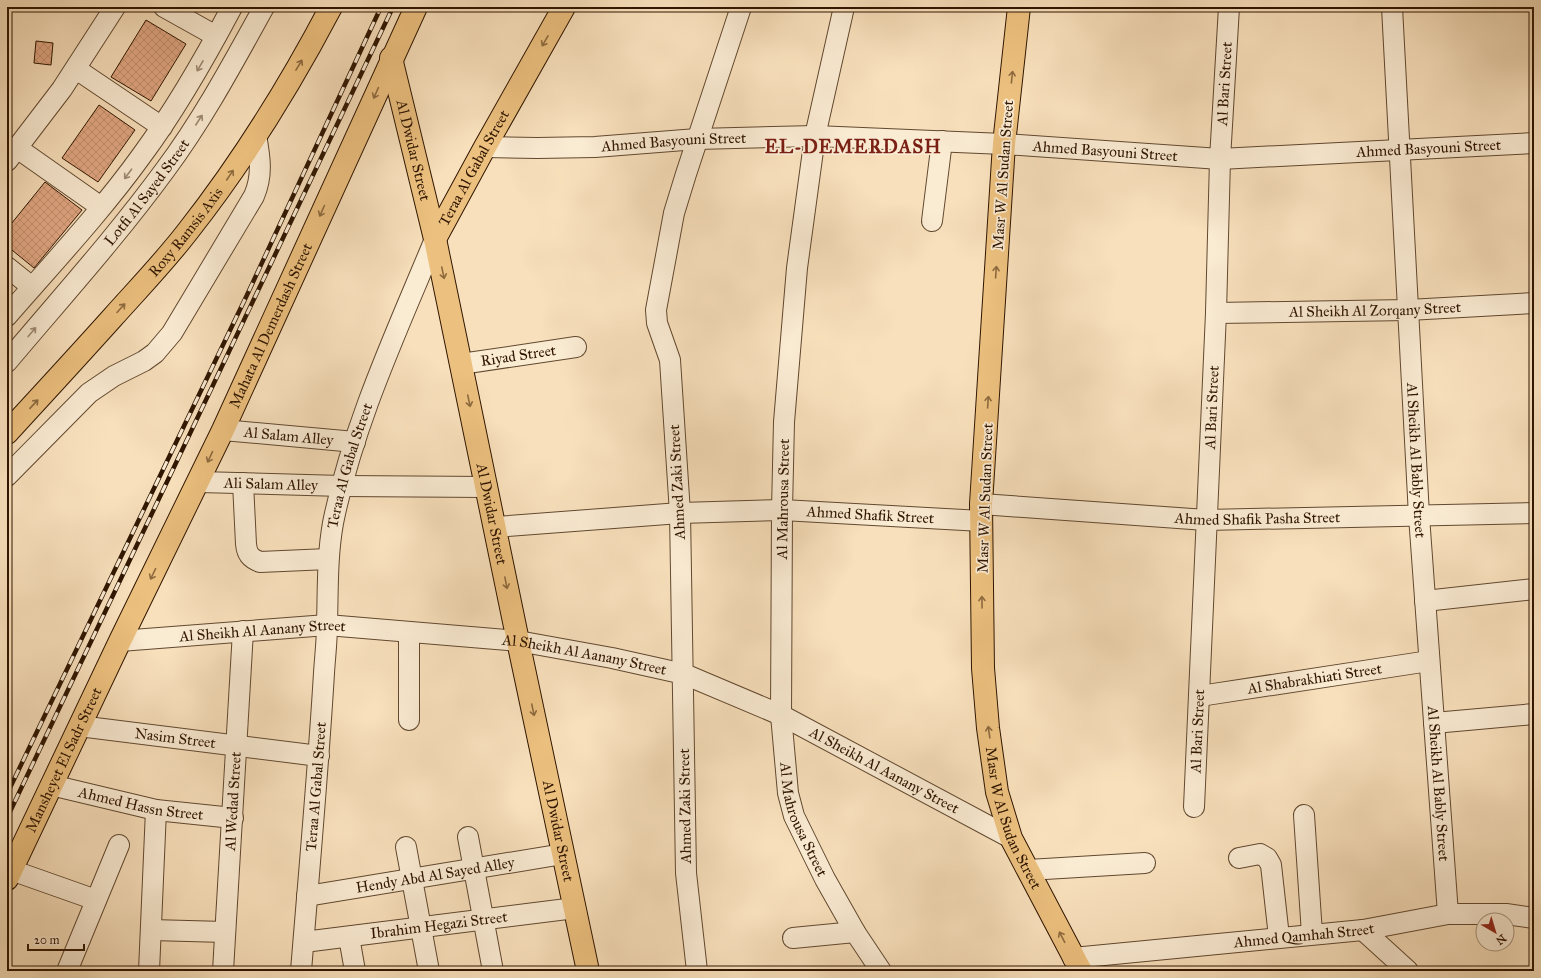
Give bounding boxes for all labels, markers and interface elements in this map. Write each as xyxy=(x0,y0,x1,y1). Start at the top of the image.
one-way arrow xyxy=(541,35,548,47)
street label: Al Bari Street xyxy=(1213,41,1236,127)
one-way arrow xyxy=(295,59,303,71)
one-way arrow xyxy=(195,60,203,72)
one-way arrow xyxy=(1008,71,1015,84)
one-way arrow xyxy=(372,87,379,99)
street label: Al Dwidar Street xyxy=(392,97,435,203)
street label: Masr W Al Sudan Street xyxy=(989,99,1017,250)
street label: Teraa Al Gabal Street xyxy=(435,106,513,229)
one-way arrow xyxy=(195,115,203,126)
street label: Ahmed Basyouni Street xyxy=(600,129,747,156)
street label: Lotfi Al Sayed Street xyxy=(101,135,194,249)
district label: EL-DEMERDASH xyxy=(764,135,942,158)
street label: Ahmed Basyouni Street xyxy=(1355,136,1502,161)
street label: Ahmed Basyouni Street xyxy=(1031,137,1179,165)
one-way arrow xyxy=(124,168,132,179)
one-way arrow xyxy=(226,169,234,181)
street label: Roxy Ramsis Axis xyxy=(145,184,227,281)
one-way arrow xyxy=(318,205,325,217)
street label: Mahata Al Demerdash Street xyxy=(225,240,316,411)
one-way arrow xyxy=(439,266,447,279)
one-way arrow xyxy=(993,266,1000,279)
street label: Al Sheikh Al Zorqany Street xyxy=(1288,298,1462,321)
one-way arrow xyxy=(116,303,126,313)
one-way arrow xyxy=(28,327,37,338)
street label: Riyad Street xyxy=(480,341,558,370)
street label: Al Bari Street xyxy=(1201,364,1223,451)
street label: Al Sheikh Al Bably Street xyxy=(1403,381,1430,539)
one-way arrow xyxy=(465,394,473,407)
one-way arrow xyxy=(984,396,991,409)
one-way arrow xyxy=(29,399,38,409)
street label: Teraa Al Gabal Street xyxy=(323,400,376,530)
street label: Masr W Al Sudan Street xyxy=(973,422,997,573)
street label: Al Salam Alley xyxy=(242,423,335,449)
street label: Ahmed Zaki Street xyxy=(665,423,689,541)
street label: Al Mahrousa Street xyxy=(773,438,793,561)
one-way arrow xyxy=(206,451,213,463)
street label: Al Dwidar Street xyxy=(472,461,511,567)
street label: Ali Salam Alley xyxy=(223,474,319,494)
street label: Ahmed Shafik Street xyxy=(805,502,935,527)
street label: Ahmed Shafik Pasha Street xyxy=(1173,508,1341,529)
one-way arrow xyxy=(149,568,156,580)
one-way arrow xyxy=(503,576,511,589)
one-way arrow xyxy=(979,596,986,609)
street label: Al Sheikh Al Aanany Street xyxy=(178,616,347,645)
street label: Al Sheikh Al Aanany Street xyxy=(501,631,669,679)
street label: Al Shabrakhiati Street xyxy=(1245,659,1384,698)
street label: Mansheyet El Sadr Street xyxy=(22,684,106,835)
street label: Al Bari Street xyxy=(1186,688,1208,774)
one-way arrow xyxy=(529,703,537,716)
street label: Al Sheikh Al Bably Street xyxy=(1424,704,1453,862)
street label: Teraa Al Gabal Street xyxy=(302,721,330,852)
street label: Al Sheikh Al Aanany Street xyxy=(806,722,963,818)
street label: Nasim Street xyxy=(134,724,217,752)
one-way arrow xyxy=(985,726,993,739)
street label: Masr W Al Sudan Street xyxy=(982,746,1046,893)
street label: Ahmed Zaki Street xyxy=(675,748,695,865)
street label: Al Wedad Street xyxy=(221,751,245,852)
street label: Al Mahrousa Street xyxy=(776,760,832,880)
street label: Al Dwidar Street xyxy=(539,778,578,884)
street label: Ahmed Hassn Street xyxy=(76,783,205,824)
street label: Hendy Abd Al Sayed Alley xyxy=(355,853,517,897)
street label: Ibrahim Hegazi Street xyxy=(369,907,509,943)
north arrow xyxy=(1475,912,1515,952)
street label: Ahmed Qamhah Street xyxy=(1232,919,1376,952)
scale bar xyxy=(28,926,84,952)
one-way arrow xyxy=(1058,931,1066,943)
text: N xyxy=(1493,931,1509,948)
text: 20 m xyxy=(34,933,60,947)

